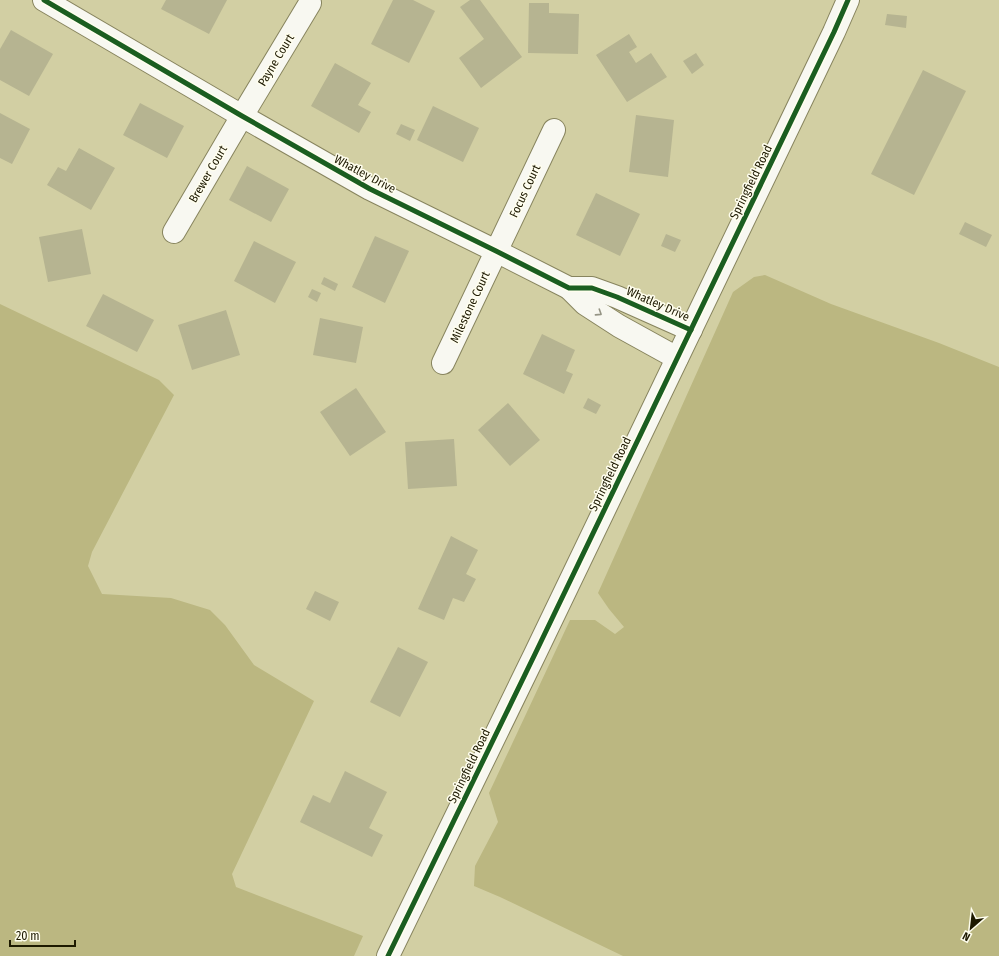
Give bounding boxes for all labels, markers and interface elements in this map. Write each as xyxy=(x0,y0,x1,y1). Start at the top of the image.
street label: Payne Court xyxy=(255,31,297,89)
street label: Brewer Court xyxy=(186,143,230,205)
street label: Springfield Road xyxy=(727,143,775,221)
street label: Whatley Drive xyxy=(332,152,398,196)
street label: Focus Court xyxy=(507,162,543,220)
street label: Milestone Court xyxy=(447,269,493,345)
street label: Whatley Drive xyxy=(624,284,692,324)
one-way arrow xyxy=(595,308,602,316)
street label: Springfield Road xyxy=(586,435,634,513)
street label: Springfield Road xyxy=(445,727,493,805)
north arrow xyxy=(951,908,991,948)
scale bar xyxy=(10,922,75,948)
text: 20 m xyxy=(16,929,40,943)
text: N xyxy=(961,929,973,944)

